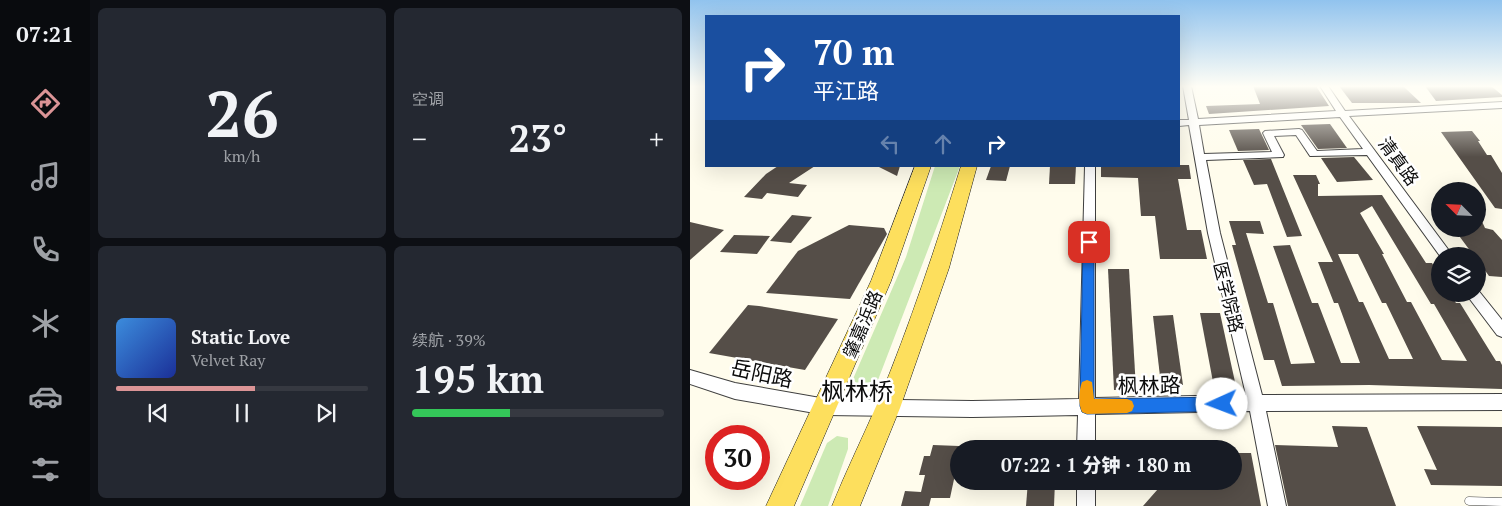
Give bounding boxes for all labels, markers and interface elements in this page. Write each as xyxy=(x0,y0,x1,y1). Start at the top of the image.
text: 07:21 xyxy=(16,19,74,48)
text: 70 m xyxy=(813,29,894,75)
icon: right xyxy=(730,35,795,100)
text: 26 xyxy=(205,69,279,156)
text: 平江路 xyxy=(813,76,879,105)
icon: directions xyxy=(28,86,63,121)
text: 空调 xyxy=(412,88,444,110)
text: 23° xyxy=(509,113,567,163)
text: − xyxy=(412,120,427,157)
text: + xyxy=(649,120,664,157)
icon: left xyxy=(876,130,904,158)
icon: ahead xyxy=(929,130,957,158)
icon: right xyxy=(982,130,1010,158)
street label: 清真路 xyxy=(1373,132,1425,190)
text: km/h xyxy=(224,145,260,167)
icon: music xyxy=(28,159,63,194)
north arrow xyxy=(1431,182,1486,238)
map controls xyxy=(1431,182,1486,302)
pin xyxy=(1068,221,1110,263)
icon: arrive xyxy=(1075,228,1103,256)
icon: phone xyxy=(28,232,63,267)
button: layers xyxy=(1431,247,1486,302)
street label: 医学院路 xyxy=(1209,259,1249,335)
street label: 肇嘉浜路 xyxy=(837,286,887,362)
icon: climate xyxy=(28,306,63,341)
text: Static Love xyxy=(191,324,290,349)
text: 续航 · 39% xyxy=(412,329,486,351)
text: Velvet Ray xyxy=(191,349,265,371)
street label: 岳阳路 xyxy=(728,353,796,393)
text: 195 km xyxy=(412,354,544,404)
street label: 枫林路 xyxy=(1117,370,1181,400)
district label: 枫林桥 xyxy=(821,375,893,407)
position arrow xyxy=(1195,377,1247,429)
icon: car xyxy=(28,379,63,414)
icon: previous xyxy=(144,399,172,427)
icon: pause xyxy=(228,399,256,427)
icon: next xyxy=(312,399,340,427)
speed limit sign: 30 xyxy=(705,425,770,490)
icon: filters xyxy=(28,452,63,487)
text: 07:22 · 1 分钟 · 180 m xyxy=(1001,452,1191,477)

